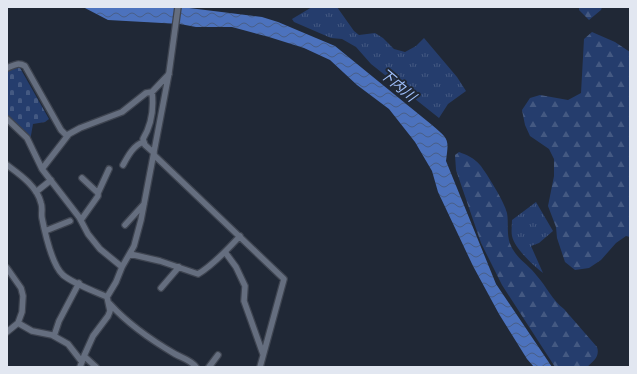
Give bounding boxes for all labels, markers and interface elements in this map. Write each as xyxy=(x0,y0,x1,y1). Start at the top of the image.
water label: 下内川 xyxy=(377,65,421,106)

